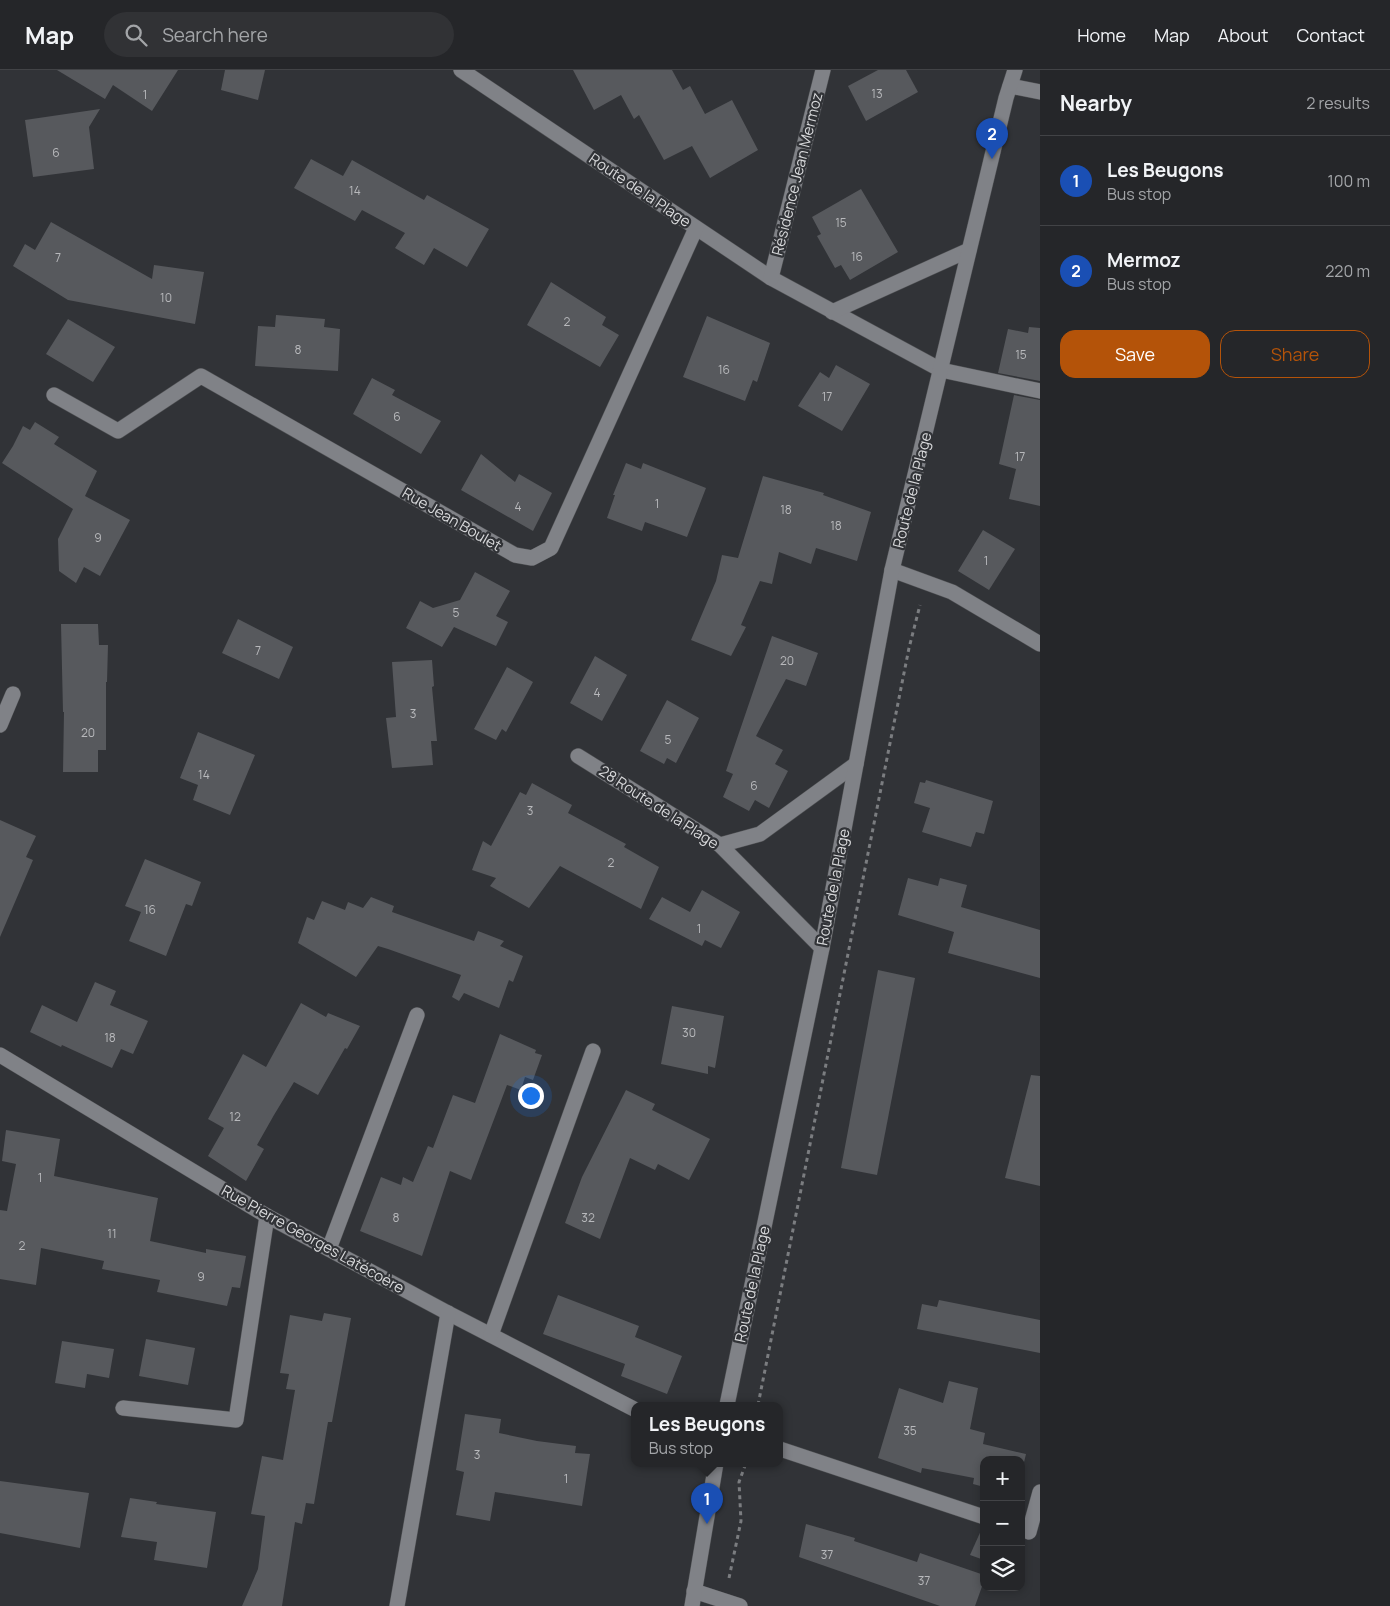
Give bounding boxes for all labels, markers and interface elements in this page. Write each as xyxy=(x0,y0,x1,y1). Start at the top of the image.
search box xyxy=(104,12,454,57)
text: Map xyxy=(25,18,74,51)
icon: search xyxy=(122,21,150,49)
text: Search here xyxy=(162,22,268,48)
text: Home xyxy=(1077,23,1126,47)
text: Map xyxy=(1154,23,1190,47)
text: About xyxy=(1218,23,1268,47)
text: Contact xyxy=(1296,23,1365,47)
house number: 13 xyxy=(871,85,883,102)
house number: 1 xyxy=(143,86,147,103)
text: Nearby xyxy=(1060,89,1132,117)
street label: Résidence Jean Mermoz xyxy=(767,90,827,258)
text: 2 results xyxy=(1306,92,1370,114)
pin: 2 xyxy=(976,118,1008,159)
house number: 6 xyxy=(52,144,60,161)
street label: Route de la Plage xyxy=(585,148,695,232)
text: Les Beugons xyxy=(1107,157,1224,183)
text: 1 xyxy=(1072,170,1080,192)
text: 100 m xyxy=(1327,170,1370,192)
house number: 14 xyxy=(349,182,361,199)
text: Bus stop xyxy=(1107,183,1171,205)
house number: 15 xyxy=(835,214,847,231)
text: Mermoz xyxy=(1107,247,1181,273)
house number: 16 xyxy=(851,248,863,265)
house number: 7 xyxy=(55,249,61,266)
text: 2 xyxy=(1071,260,1081,282)
text: 220 m xyxy=(1325,260,1370,282)
text: Bus stop xyxy=(1107,273,1171,295)
house number: 10 xyxy=(160,289,172,306)
house number: 2 xyxy=(564,313,571,330)
button: Save xyxy=(1060,330,1210,378)
button: Share xyxy=(1220,330,1370,378)
house number: 8 xyxy=(295,341,302,358)
house number: 15 xyxy=(1015,346,1027,363)
house number: 16 xyxy=(718,361,730,378)
house number: 17 xyxy=(822,388,832,405)
house number: 6 xyxy=(393,408,401,425)
street label: Route de la Plage xyxy=(887,430,937,550)
house number: 17 xyxy=(1015,448,1025,465)
street label: Rue Jean Boulet xyxy=(399,482,505,556)
house number: 1 xyxy=(655,495,659,512)
house number: 4 xyxy=(514,498,522,515)
house number: 18 xyxy=(780,501,792,518)
house number: 18 xyxy=(830,517,842,534)
house number: 9 xyxy=(94,529,102,546)
house number: 1 xyxy=(984,552,988,569)
house number: 5 xyxy=(453,604,460,621)
house number: 7 xyxy=(255,642,261,659)
house number: 20 xyxy=(780,652,794,669)
house number: 4 xyxy=(593,684,601,701)
house number: 3 xyxy=(410,705,416,722)
house number: 20 xyxy=(81,724,95,741)
house number: 5 xyxy=(665,731,672,748)
street label: 28 Route de la Plage xyxy=(595,760,723,854)
house number: 14 xyxy=(198,766,210,783)
house number: 6 xyxy=(750,777,758,794)
house number: 3 xyxy=(527,802,533,819)
street label: Route de la Plage xyxy=(811,826,855,947)
house number: 2 xyxy=(608,854,615,871)
house number: 16 xyxy=(144,901,156,918)
house number: 1 xyxy=(697,920,701,937)
house number: 30 xyxy=(682,1024,696,1041)
house number: 18 xyxy=(104,1029,116,1046)
your location xyxy=(518,1083,544,1109)
house number: 12 xyxy=(229,1108,241,1125)
house number: 1 xyxy=(38,1169,42,1186)
street label: Rue Pierre Georges Latécoère xyxy=(218,1180,408,1298)
house number: 8 xyxy=(393,1209,400,1226)
house number: 32 xyxy=(581,1209,595,1226)
street label: Route de la Plage xyxy=(729,1224,775,1344)
house number: 11 xyxy=(107,1225,117,1242)
house number: 2 xyxy=(19,1237,26,1254)
house number: 9 xyxy=(197,1268,205,1285)
popup xyxy=(631,1402,783,1467)
text: Les Beugons xyxy=(649,1411,765,1437)
house number: 35 xyxy=(903,1422,917,1439)
text: Bus stop xyxy=(649,1437,713,1459)
house number: 3 xyxy=(474,1446,480,1463)
map controls xyxy=(980,1456,1025,1591)
button: + xyxy=(980,1456,1025,1501)
house number: 1 xyxy=(564,1470,568,1487)
pin: 1 xyxy=(691,1483,723,1524)
button: − xyxy=(980,1501,1025,1546)
house number: 37 xyxy=(821,1546,833,1563)
button: layers xyxy=(980,1546,1025,1591)
house number: 37 xyxy=(918,1572,930,1589)

